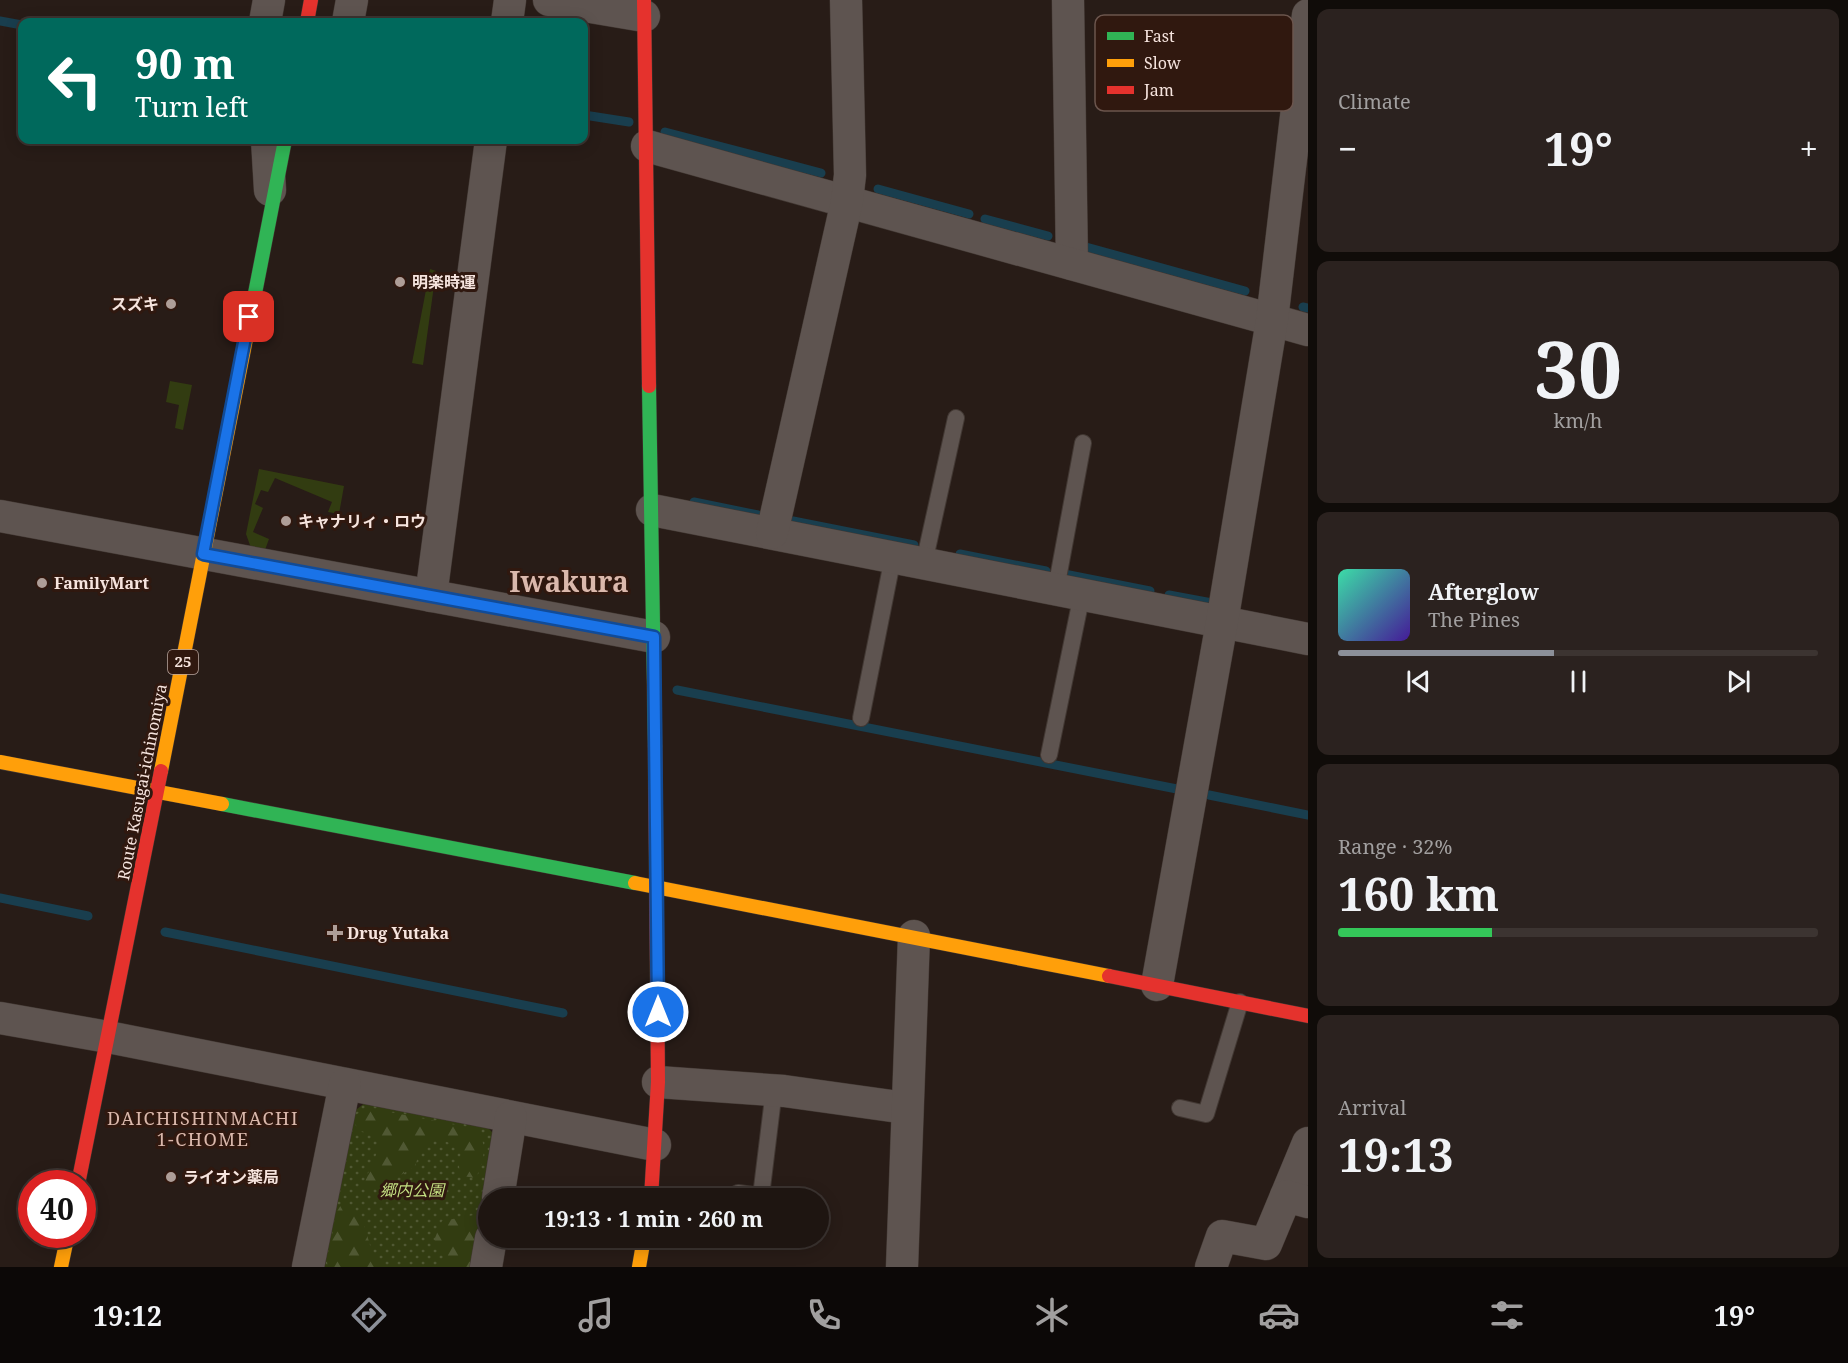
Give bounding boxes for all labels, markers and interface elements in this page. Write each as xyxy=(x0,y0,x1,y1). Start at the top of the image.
legend xyxy=(1095,15,1293,111)
text: Fast xyxy=(1144,25,1175,47)
text: 90 m xyxy=(135,34,235,91)
icon: left xyxy=(36,42,114,120)
text: Slow xyxy=(1144,52,1181,74)
text: Jam xyxy=(1143,79,1174,101)
text: Turn left xyxy=(135,88,248,125)
text: Climate xyxy=(1338,88,1411,115)
text: 19° xyxy=(1544,118,1613,179)
text: − xyxy=(1338,126,1357,171)
text: + xyxy=(1800,126,1818,171)
place label: 明楽時運 xyxy=(412,271,476,293)
marker: 明楽時運 xyxy=(393,275,407,289)
pin xyxy=(223,291,274,342)
place label: スズキ xyxy=(111,293,159,315)
marker: スズキ xyxy=(164,297,178,311)
icon: arrive xyxy=(232,300,265,333)
text: 30 xyxy=(1534,315,1622,421)
text: km/h xyxy=(1553,407,1603,434)
place label: キャナリィ・ロウ xyxy=(298,510,426,532)
marker: キャナリィ・ロウ xyxy=(279,514,293,528)
district label: Iwakura xyxy=(509,562,629,600)
place label: FamilyMart xyxy=(54,572,149,594)
marker: FamilyMart xyxy=(35,576,49,590)
text: Afterglow xyxy=(1428,576,1539,606)
text: The Pines xyxy=(1428,606,1520,633)
road number: 25 xyxy=(168,650,198,674)
icon: previous xyxy=(1402,665,1435,698)
icon: pause xyxy=(1562,665,1595,698)
icon: next xyxy=(1722,665,1755,698)
street label: Route Kasugai-ichinomiya xyxy=(112,682,172,882)
text: Range · 32% xyxy=(1338,833,1452,860)
text: 160 km xyxy=(1338,863,1499,924)
place label: Drug Yutaka xyxy=(347,922,449,944)
marker: Drug Yutaka xyxy=(328,926,342,940)
position arrow xyxy=(626,980,690,1044)
text: Arrival xyxy=(1338,1094,1406,1121)
district label: DAICHISHINMACHI 1-CHOME xyxy=(107,1106,299,1151)
text: 19:13 xyxy=(1338,1124,1453,1185)
place label: ライオン薬局 xyxy=(183,1166,279,1188)
speed limit sign: 40 xyxy=(18,1170,96,1248)
marker: ライオン薬局 xyxy=(164,1170,178,1184)
park label: 郷内公園 xyxy=(380,1179,446,1201)
text: 19:13 · 1 min · 260 m xyxy=(544,1203,763,1233)
icon: directions xyxy=(348,1294,390,1336)
icon: music xyxy=(575,1294,617,1336)
icon: phone xyxy=(803,1294,845,1336)
icon: climate xyxy=(1031,1294,1073,1336)
icon: car xyxy=(1258,1294,1300,1336)
icon: filters xyxy=(1486,1294,1528,1336)
text: 19:12 xyxy=(93,1297,162,1334)
text: 19° xyxy=(1714,1297,1755,1334)

